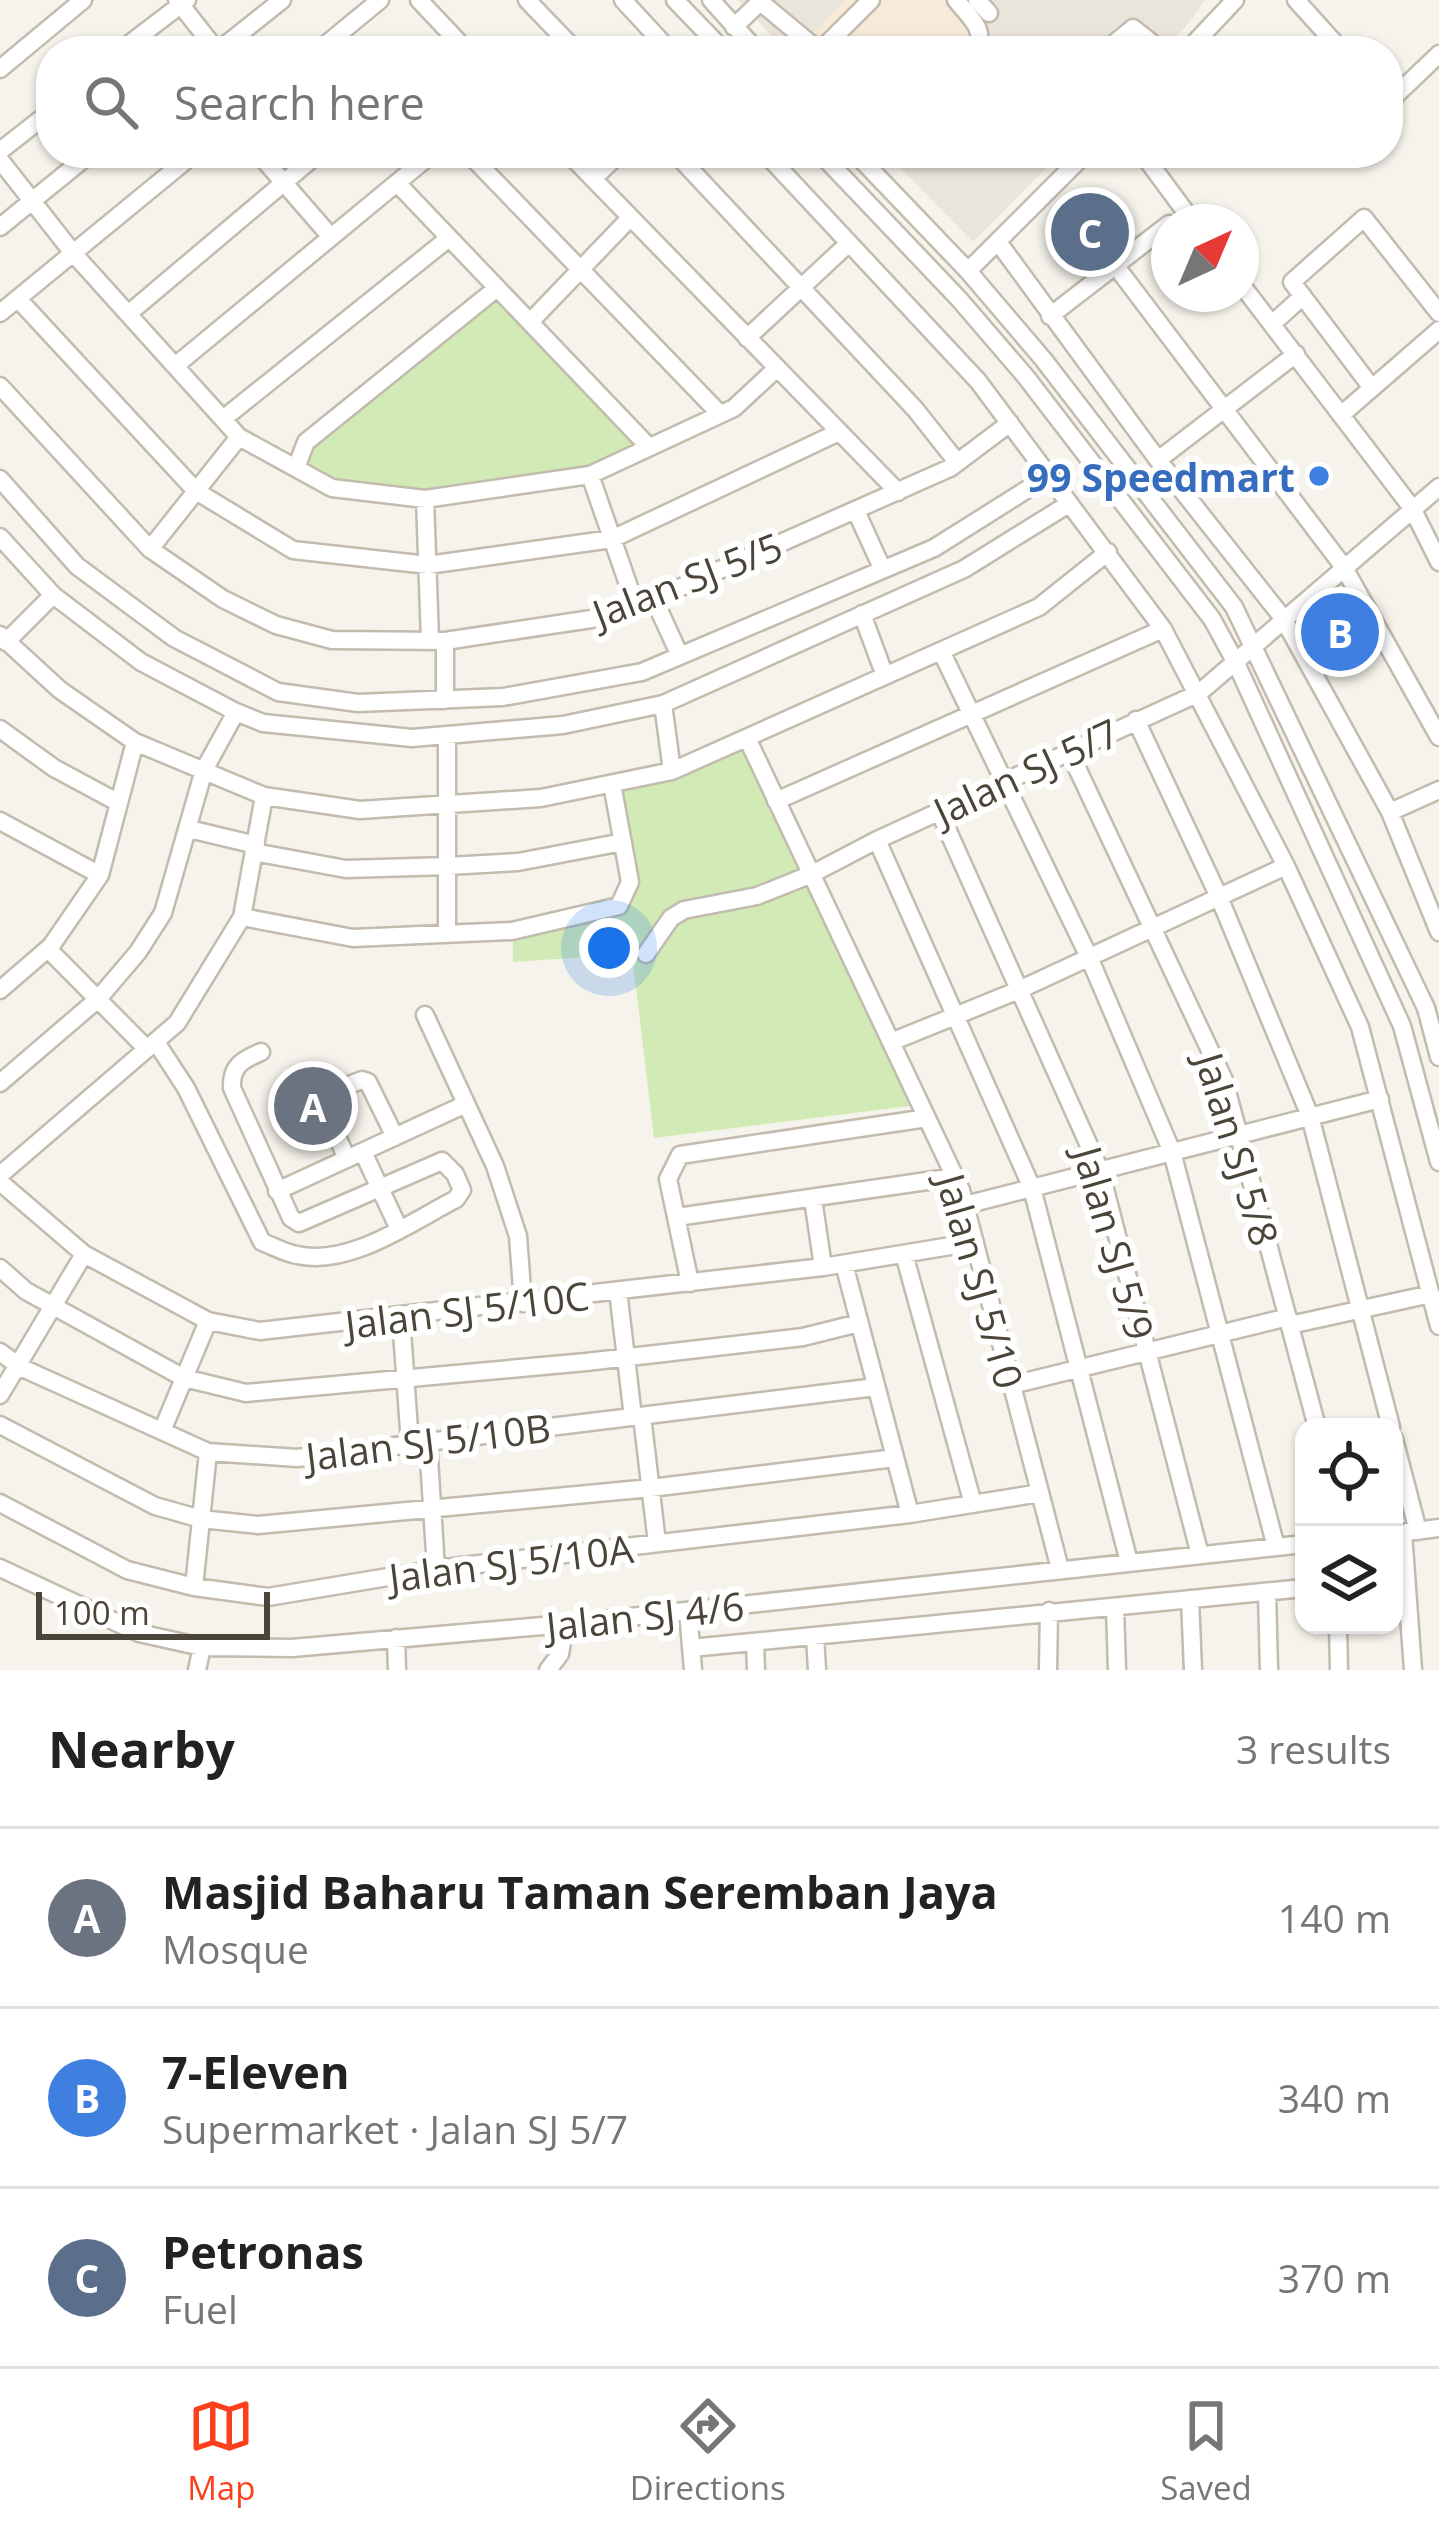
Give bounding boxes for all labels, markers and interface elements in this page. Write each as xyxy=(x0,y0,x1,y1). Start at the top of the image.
search box xyxy=(36,36,1403,168)
icon: search xyxy=(78,69,144,135)
text: Search here xyxy=(174,72,425,133)
pin: C xyxy=(1051,187,1129,277)
north arrow xyxy=(1151,204,1259,312)
place label: 99 Speedmart xyxy=(1027,450,1295,503)
marker: 99 Speedmart xyxy=(1306,463,1332,489)
street label: Jalan SJ 5/5 xyxy=(581,519,789,641)
pin: B xyxy=(1301,587,1379,677)
street label: Jalan SJ 5/7 xyxy=(921,705,1127,839)
your location xyxy=(579,918,639,978)
street label: Jalan SJ 5/8 xyxy=(1182,1042,1292,1252)
pin: A xyxy=(274,1061,352,1151)
street label: Jalan SJ 5/9 xyxy=(1061,1136,1168,1346)
street label: Jalan SJ 5/10 xyxy=(924,1164,1037,1394)
street label: Jalan SJ 5/10C xyxy=(338,1268,592,1351)
street label: Jalan SJ 5/10B xyxy=(299,1400,553,1483)
map controls xyxy=(1295,1418,1403,1634)
button: locate xyxy=(1295,1418,1403,1526)
street label: Jalan SJ 5/10A xyxy=(382,1521,636,1604)
button: layers xyxy=(1295,1526,1403,1634)
street label: Jalan SJ 4/6 xyxy=(539,1578,747,1652)
scale bar xyxy=(36,1586,270,1639)
text: 100 m xyxy=(54,1590,150,1635)
text: Nearby xyxy=(48,1713,235,1783)
text: 3 results xyxy=(1236,1722,1391,1775)
text: Masjid Baharu Taman Seremban Jaya xyxy=(162,1861,998,1922)
text: A xyxy=(74,1891,100,1944)
text: 140 m xyxy=(1278,1891,1391,1944)
text: Mosque xyxy=(162,1922,309,1975)
text: 7-Eleven xyxy=(162,2041,350,2102)
text: B xyxy=(74,2071,100,2124)
text: 340 m xyxy=(1278,2071,1391,2124)
text: Supermarket · Jalan SJ 5/7 xyxy=(162,2102,628,2155)
text: Petronas xyxy=(162,2221,364,2282)
text: C xyxy=(75,2251,99,2304)
text: 370 m xyxy=(1278,2251,1391,2304)
text: Fuel xyxy=(162,2282,238,2335)
tab: Map xyxy=(187,2393,255,2510)
tab: Directions xyxy=(630,2393,786,2510)
tab: Saved xyxy=(1160,2393,1252,2510)

